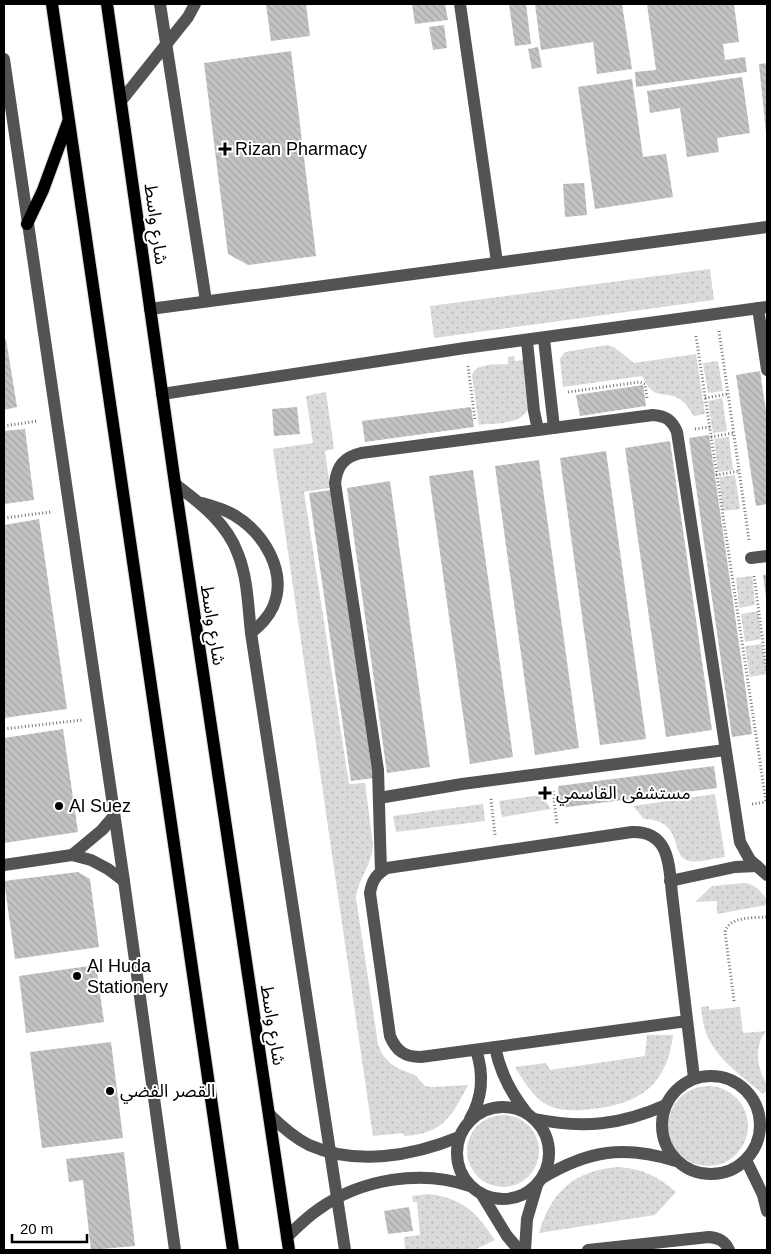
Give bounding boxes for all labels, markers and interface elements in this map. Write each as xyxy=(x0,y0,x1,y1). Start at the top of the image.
place label: Rizan Pharmacy xyxy=(235,139,367,159)
marker: Rizan Pharmacy xyxy=(219,143,231,155)
street label: شارع واسط xyxy=(136,182,172,266)
street label: شارع واسط xyxy=(193,583,229,667)
place label: مستشفى القاسمي xyxy=(556,783,691,806)
marker: مستشفى القاسمي xyxy=(538,786,552,800)
place label: Al Suez xyxy=(69,796,131,816)
marker: Al Suez xyxy=(53,800,65,812)
place label: Al Huda Stationery xyxy=(87,956,168,997)
marker: Al Huda Stationery xyxy=(71,970,83,982)
street label: شارع واسط xyxy=(253,983,289,1067)
place label: القصر الفضي xyxy=(120,1081,215,1104)
marker: القصر الفضي xyxy=(104,1085,116,1097)
scale bar xyxy=(12,1212,88,1244)
text: 20 m xyxy=(20,1220,53,1237)

